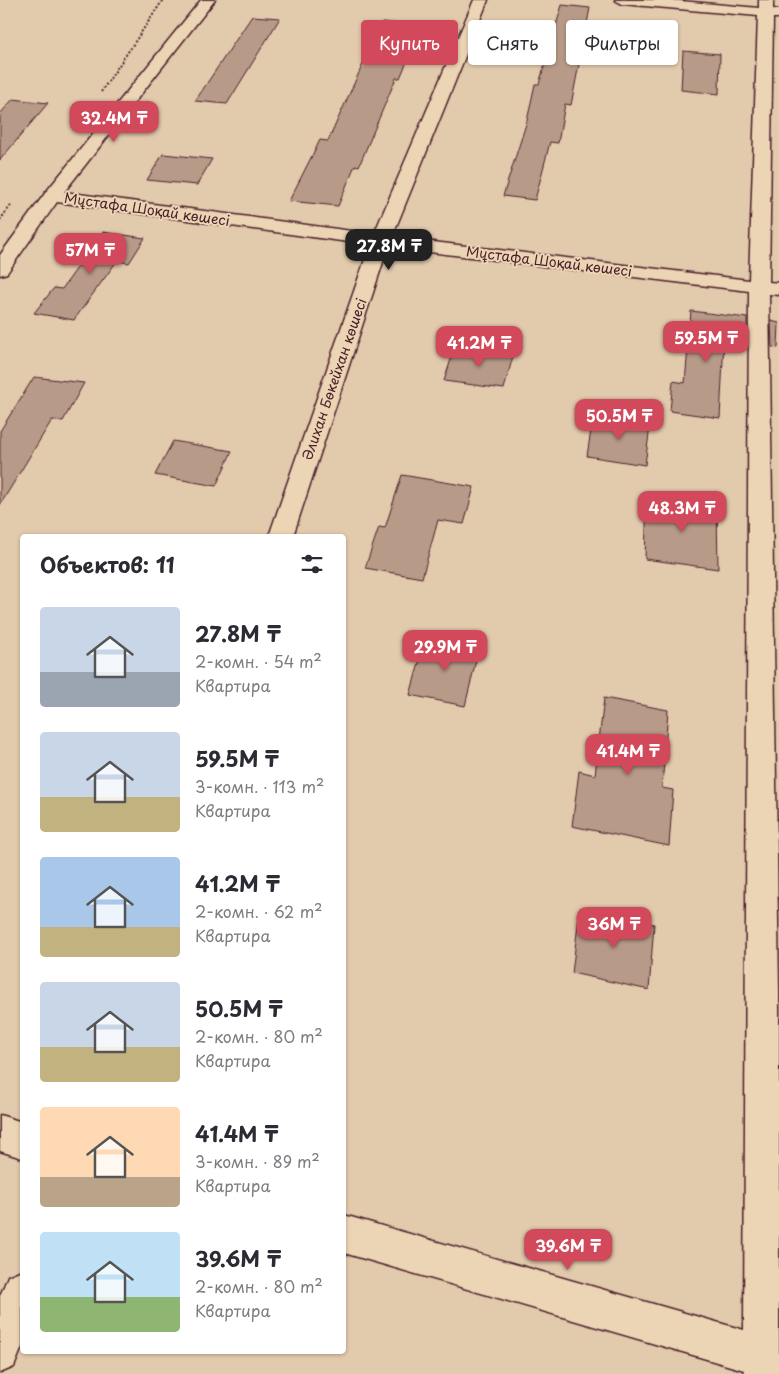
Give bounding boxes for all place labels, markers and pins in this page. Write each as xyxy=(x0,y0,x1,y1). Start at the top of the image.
pin: 32.4M ₸ xyxy=(68,100,160,143)
pin: 27.8M ₸ xyxy=(343,228,435,271)
pin: 57M ₸ xyxy=(55,232,125,275)
pin: 59.5M ₸ xyxy=(660,320,752,363)
pin: 41.2M ₸ xyxy=(433,326,525,368)
pin: 50.5M ₸ xyxy=(573,398,665,441)
pin: 48.3M ₸ xyxy=(636,490,728,533)
pin: 29.9M ₸ xyxy=(399,630,491,672)
pin: 41.4M ₸ xyxy=(582,734,674,776)
pin: 36M ₸ xyxy=(579,906,649,949)
pin: 39.6M ₸ xyxy=(522,1228,614,1271)

